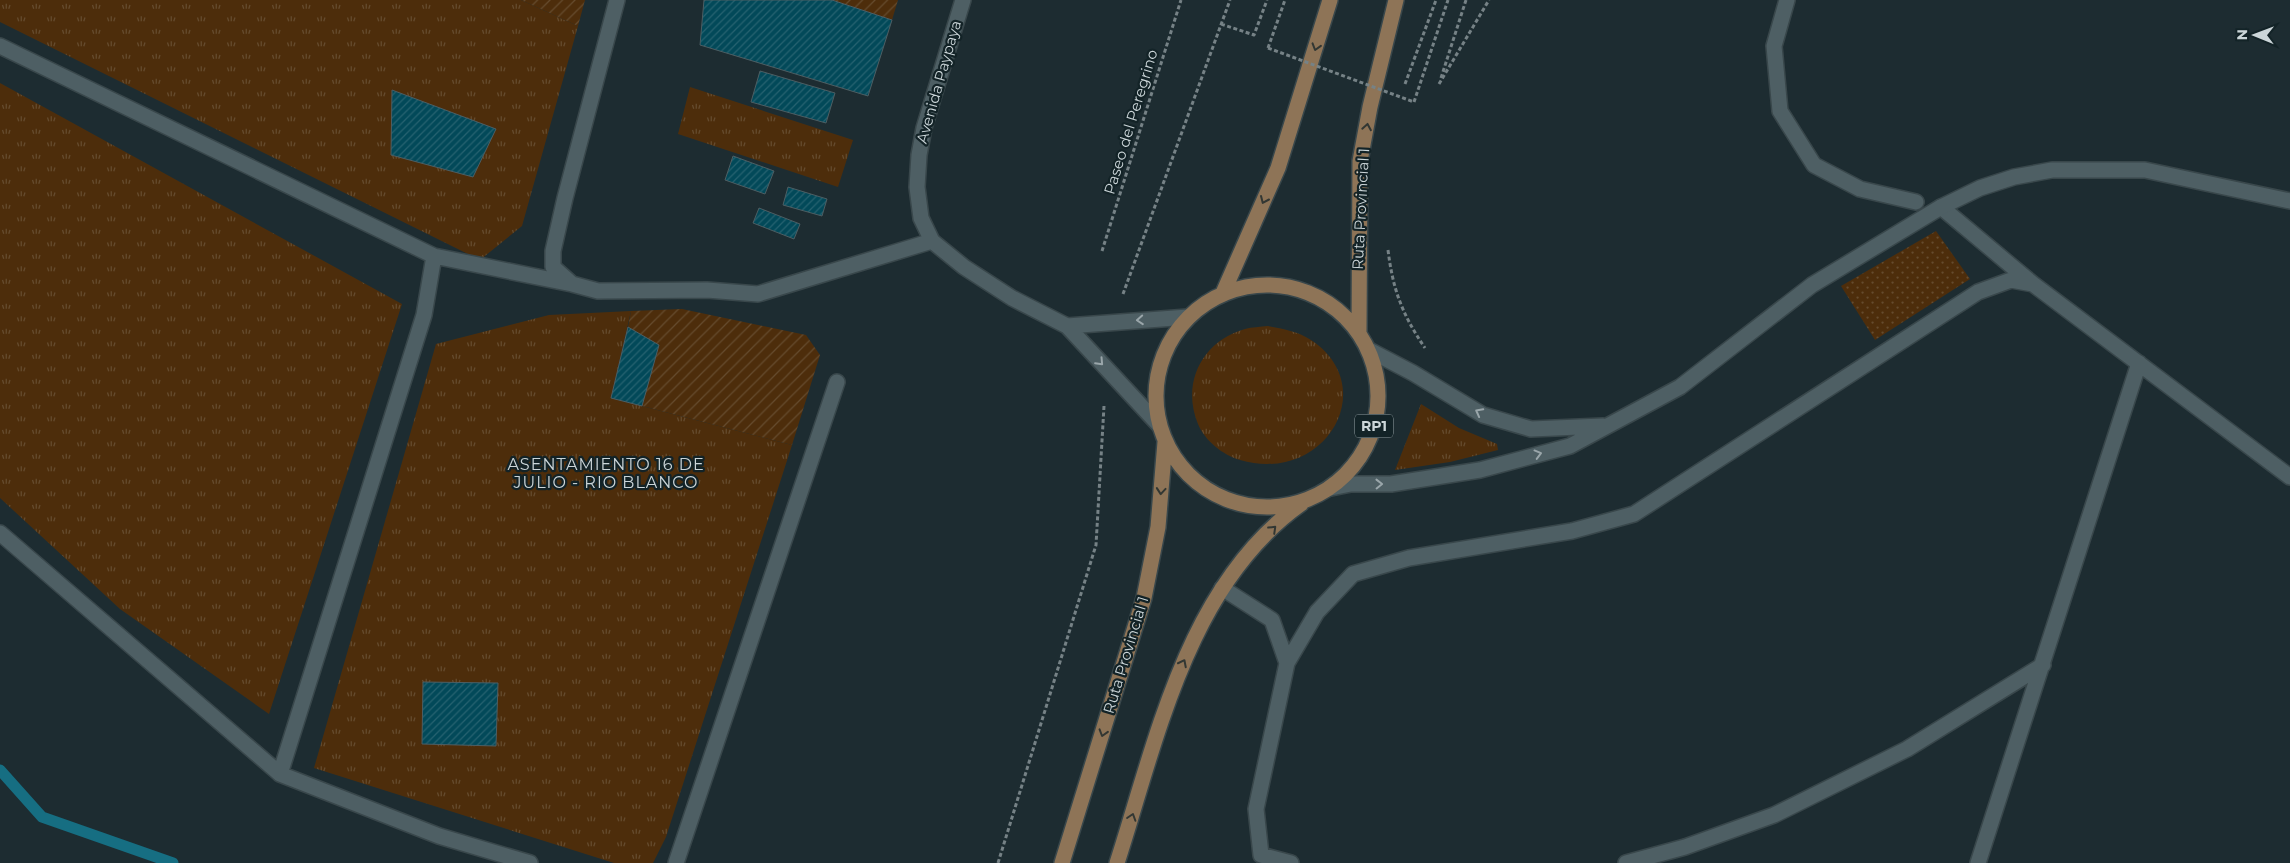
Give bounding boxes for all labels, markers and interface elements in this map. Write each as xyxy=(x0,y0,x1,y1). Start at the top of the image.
north arrow xyxy=(2230,10,2280,60)
street label: Avenida Paypaya xyxy=(912,18,965,146)
text: N xyxy=(2233,29,2251,41)
one-way arrow xyxy=(1312,42,1322,50)
street label: Paseo del Peregrino xyxy=(1099,47,1162,197)
one-way arrow xyxy=(1361,122,1371,131)
street label: Ruta Provincial 1 xyxy=(1348,148,1373,270)
one-way arrow xyxy=(1260,195,1271,204)
one-way arrow xyxy=(1135,315,1143,326)
one-way arrow xyxy=(1094,356,1103,365)
one-way arrow xyxy=(1475,408,1484,418)
road number: RP1 xyxy=(1355,414,1393,438)
one-way arrow xyxy=(1534,450,1542,460)
district label: ASENTAMIENTO 16 DE JULIO - RIO BLANCO xyxy=(507,455,705,492)
one-way arrow xyxy=(1376,479,1383,489)
one-way arrow xyxy=(1156,487,1167,495)
one-way arrow xyxy=(1267,526,1276,535)
street label: Ruta Provincial 1 xyxy=(1099,594,1152,716)
one-way arrow xyxy=(1177,659,1187,668)
one-way arrow xyxy=(1099,729,1109,737)
one-way arrow xyxy=(1126,813,1136,821)

